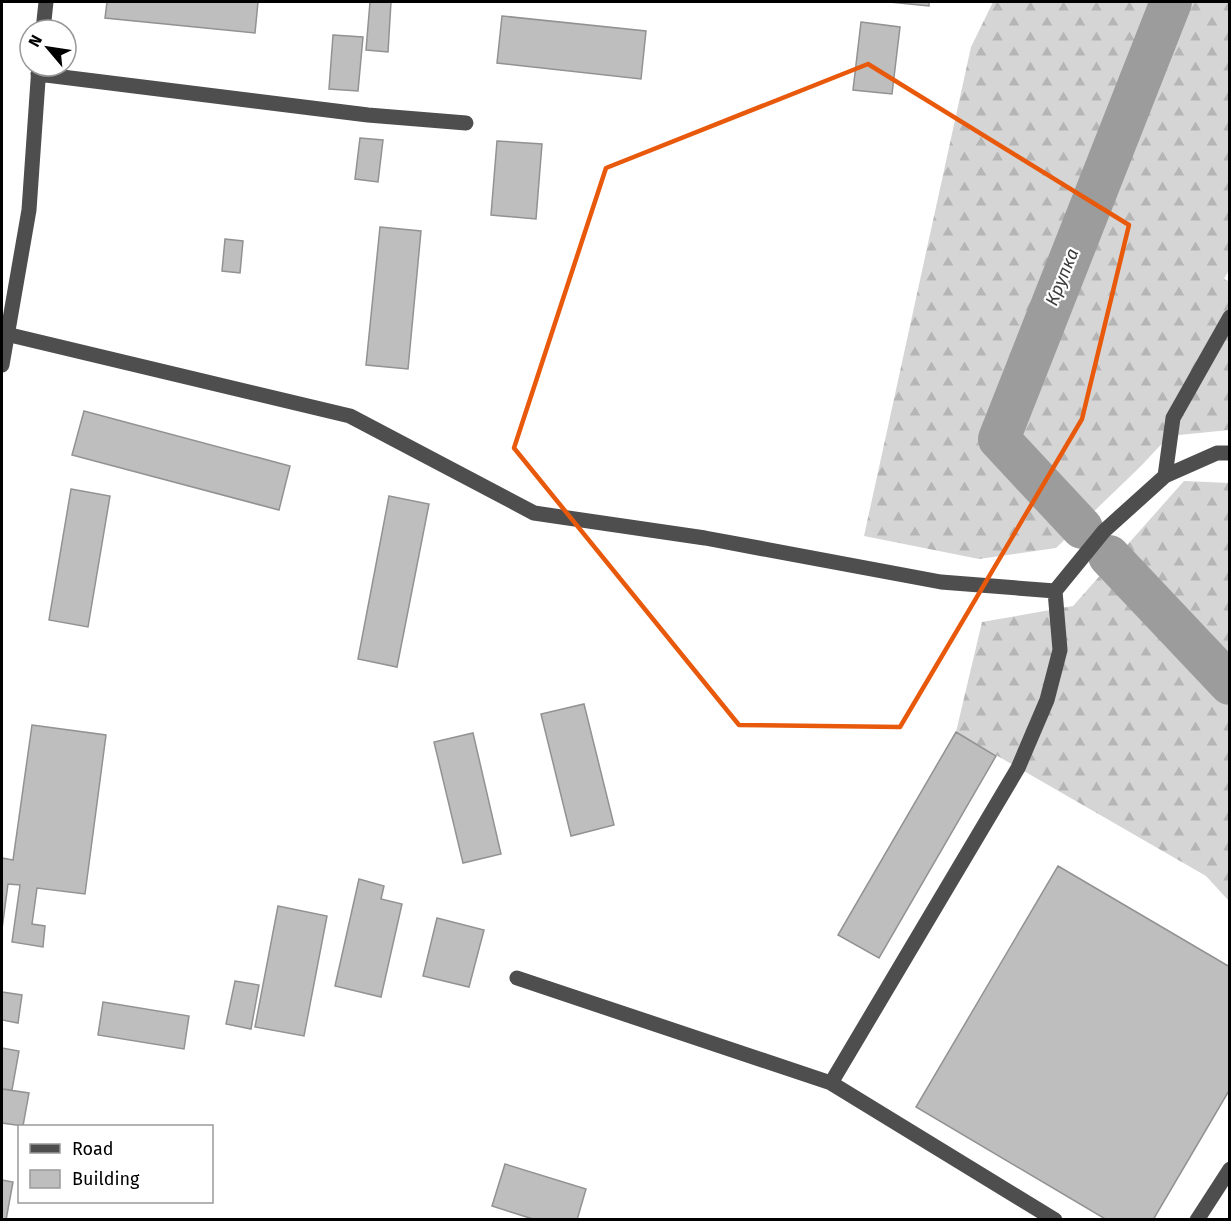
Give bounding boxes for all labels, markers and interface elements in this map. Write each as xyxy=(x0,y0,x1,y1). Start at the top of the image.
north arrow xyxy=(18,18,78,78)
text: N xyxy=(24,32,46,50)
water label: Крупка xyxy=(1041,245,1083,309)
legend xyxy=(18,1125,213,1203)
text: Road xyxy=(72,1138,114,1160)
text: Building xyxy=(72,1168,140,1190)

